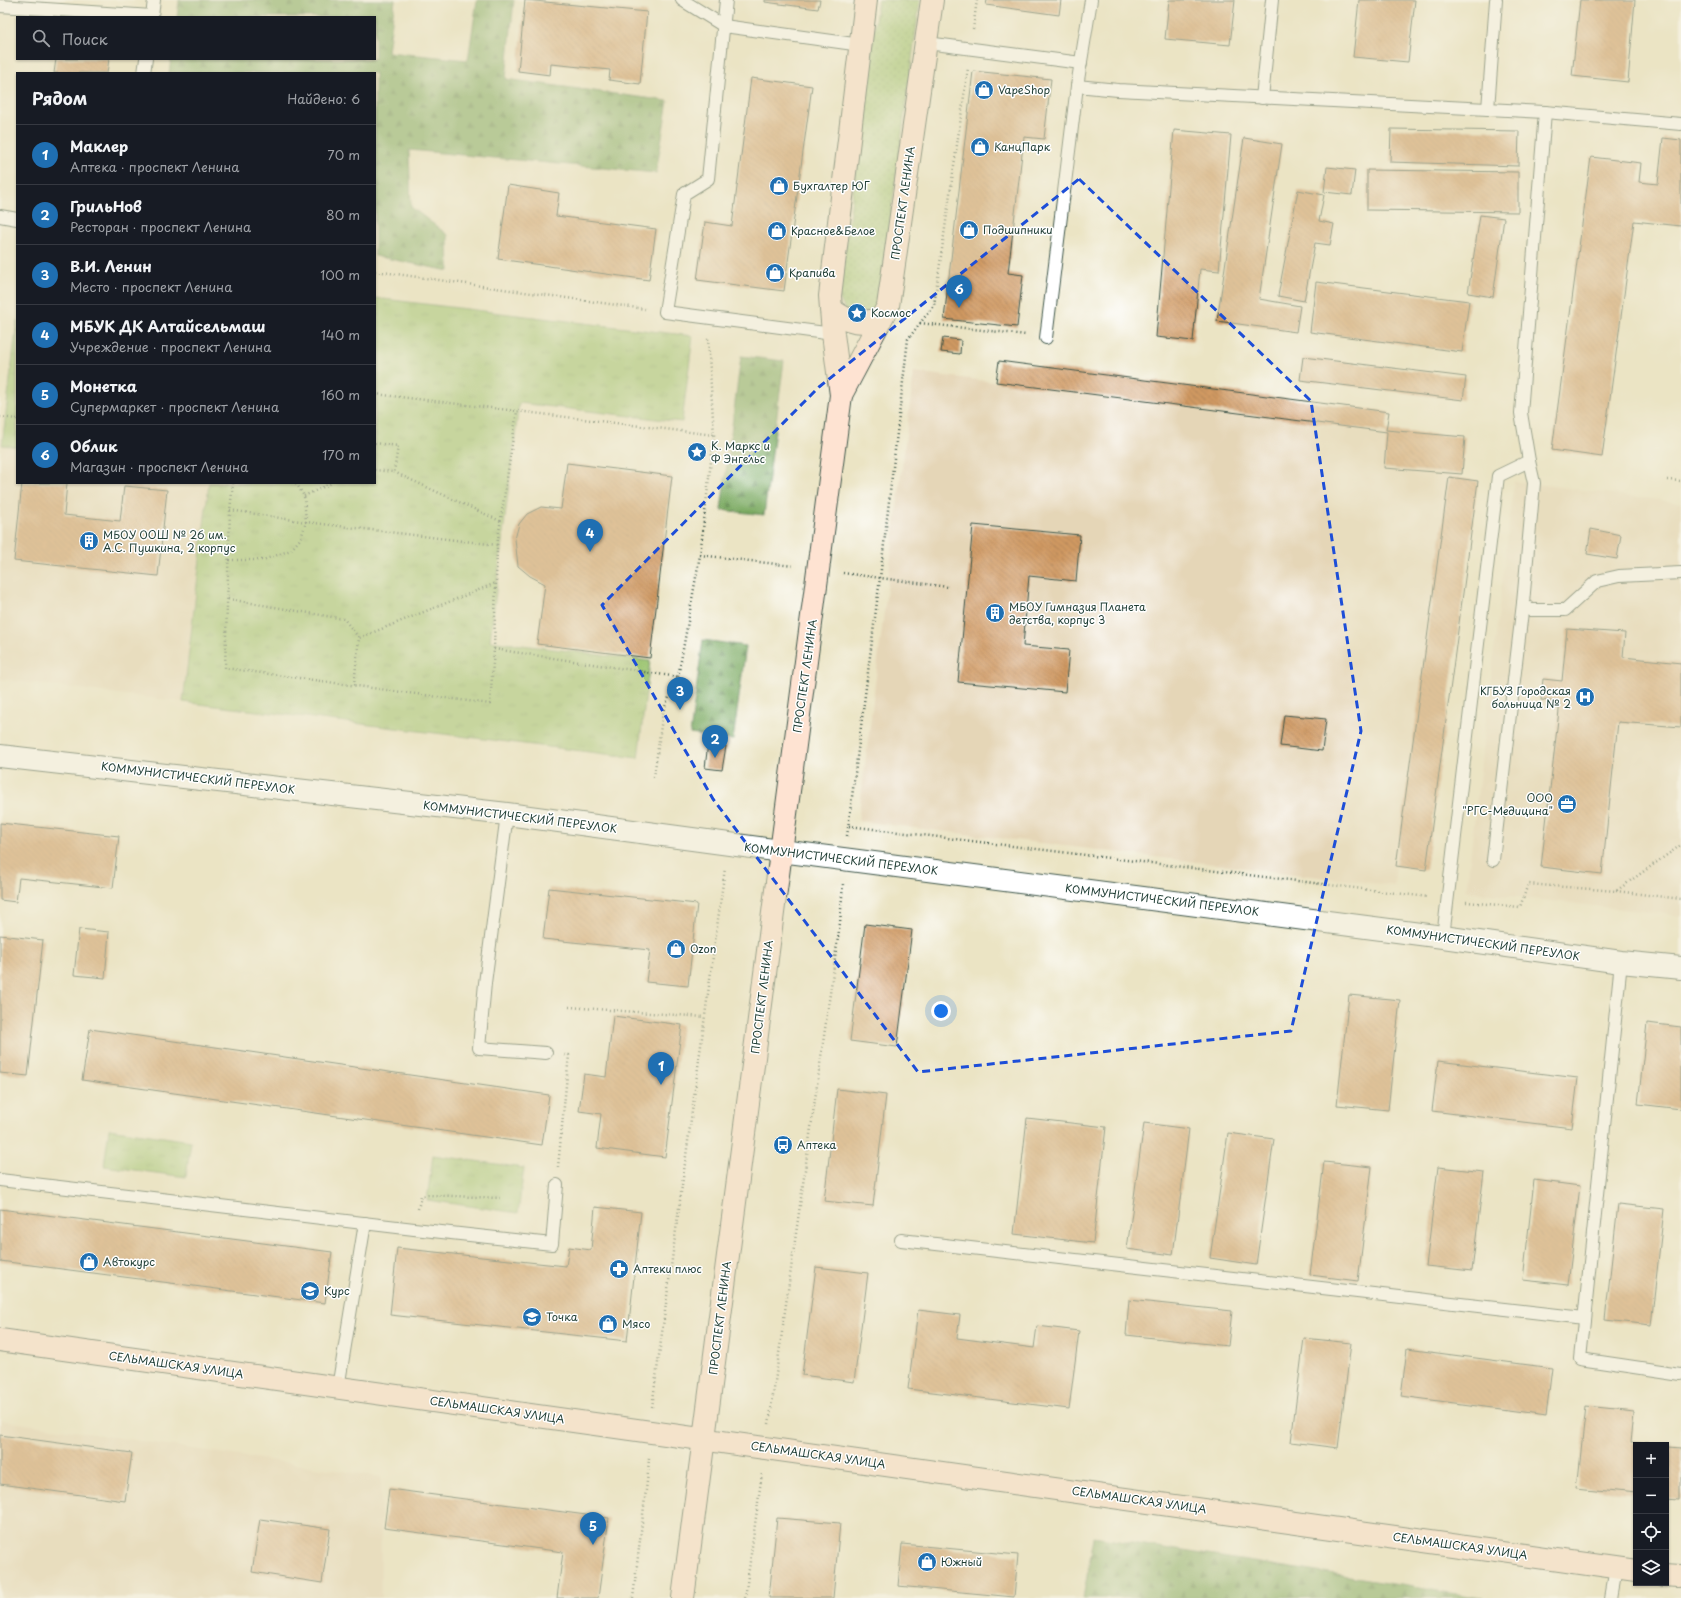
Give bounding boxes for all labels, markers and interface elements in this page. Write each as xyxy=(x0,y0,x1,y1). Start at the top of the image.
search box xyxy=(16,16,376,60)
icon: search xyxy=(30,27,52,49)
text: Поиск xyxy=(62,27,108,50)
shop icon: VapeShop xyxy=(973,79,995,101)
place label: VapeShop xyxy=(998,81,1051,98)
text: Рядом xyxy=(32,85,87,111)
text: Найдено: 6 xyxy=(287,89,360,108)
text: Маклер xyxy=(70,134,128,157)
shop icon: КанцПарк xyxy=(969,136,991,158)
place label: КанцПарк xyxy=(994,138,1051,155)
street label: ПРОСПЕКТ ЛЕНИНА xyxy=(886,144,919,261)
text: 1 xyxy=(42,145,48,164)
text: 70 m xyxy=(327,145,360,164)
text: Аптека · проспект Ленина xyxy=(70,157,239,176)
shop icon: Бухгалтер ЮГ xyxy=(768,175,790,197)
place label: Бухгалтер ЮГ xyxy=(793,177,870,194)
text: ГрильНов xyxy=(70,194,142,217)
text: 2 xyxy=(40,205,50,224)
text: 80 m xyxy=(326,205,360,224)
text: Ресторан · проспект Ленина xyxy=(70,217,251,236)
shop icon: Подшипники xyxy=(958,219,980,241)
shop icon: Красное&Белое xyxy=(766,220,788,242)
place label: Подшипники xyxy=(983,221,1053,238)
place label: Красное&Белое xyxy=(791,222,875,239)
text: В.И. Ленин xyxy=(70,254,152,277)
shop icon: Крапива xyxy=(764,262,786,284)
place label: Крапива xyxy=(789,264,836,281)
text: 3 xyxy=(41,265,49,284)
text: 100 m xyxy=(320,265,360,284)
pin: 6 xyxy=(946,275,972,308)
text: Место · проспект Ленина xyxy=(70,277,232,296)
place icon: Космос xyxy=(846,302,868,324)
place label: Космос xyxy=(871,304,911,321)
text: МБУК ДК Алтайсельмаш xyxy=(70,314,265,337)
text: 4 xyxy=(41,325,49,344)
text: 140 m xyxy=(321,325,360,344)
text: Учреждение · проспект Ленина xyxy=(70,337,271,356)
text: Монетка xyxy=(70,374,137,397)
text: 5 xyxy=(41,385,49,404)
text: 160 m xyxy=(321,385,360,404)
text: Супермаркет · проспект Ленина xyxy=(70,397,279,416)
text: Облик xyxy=(70,434,118,457)
place label: К. Маркс и Ф Энгельс xyxy=(711,437,770,467)
place icon: К. Маркс и Ф Энгельс xyxy=(686,441,708,463)
text: 6 xyxy=(40,445,50,464)
text: 170 m xyxy=(322,445,360,464)
text: Магазин · проспект Ленина xyxy=(70,457,248,476)
pin: 4 xyxy=(577,519,603,552)
place label: МБОУ ООШ № 26 им. А.С. Пушкина, 2 корпус xyxy=(103,526,236,556)
building icon: МБОУ ООШ № 26 им. А.С. Пушкина, 2 корпус xyxy=(78,530,100,552)
place label: МБОУ Гимназия Планета детства, корпус 3 xyxy=(1009,598,1146,628)
building icon: МБОУ Гимназия Планета детства, корпус 3 xyxy=(984,602,1006,624)
street label: ПРОСПЕКТ ЛЕНИНА xyxy=(788,617,821,734)
pin: 3 xyxy=(667,677,693,710)
place label: КГБУЗ Городская больница № 2 xyxy=(1480,682,1571,712)
hospital icon: КГБУЗ Городская больница № 2 xyxy=(1574,686,1596,708)
pin: 2 xyxy=(702,725,728,758)
street label: КОММУНИСТИЧЕСКИЙ ПЕРЕУЛОК xyxy=(100,757,296,798)
place label: ООО "РГС-Медицина" xyxy=(1462,789,1553,819)
office icon: ООО "РГС-Медицина" xyxy=(1556,793,1578,815)
street label: КОММУНИСТИЧЕСКИЙ ПЕРЕУЛОК xyxy=(422,796,618,837)
street label: КОММУНИСТИЧЕСКИЙ ПЕРЕУЛОК xyxy=(743,838,939,879)
street label: КОММУНИСТИЧЕСКИЙ ПЕРЕУЛОК xyxy=(1064,879,1260,920)
street label: КОММУНИСТИЧЕСКИЙ ПЕРЕУЛОК xyxy=(1385,921,1581,964)
shop icon: Ozon xyxy=(665,938,687,960)
street label: ПРОСПЕКТ ЛЕНИНА xyxy=(746,938,777,1055)
place label: Ozon xyxy=(690,940,716,957)
your location xyxy=(931,1001,951,1021)
pin: 1 xyxy=(648,1052,674,1085)
bus stop icon: Аптека xyxy=(772,1134,794,1156)
place label: Аптека xyxy=(797,1136,837,1153)
shop icon: Автокурс xyxy=(78,1251,100,1273)
place label: Автокурс xyxy=(103,1253,155,1270)
pharmacy icon: Аптеки плюс xyxy=(608,1258,630,1280)
street label: ПРОСПЕКТ ЛЕНИНА xyxy=(704,1259,735,1376)
place label: Аптеки плюс xyxy=(633,1260,702,1277)
school or university icon: Курс xyxy=(299,1280,321,1302)
place label: Курс xyxy=(324,1282,350,1299)
school or university icon: Точка xyxy=(521,1306,543,1328)
place label: Точка xyxy=(546,1308,578,1325)
shop icon: Мясо xyxy=(597,1313,619,1335)
place label: Мясо xyxy=(622,1315,650,1332)
street label: СЕЛЬМАШСКАЯ УЛИЦА xyxy=(108,1347,245,1382)
street label: СЕЛЬМАШСКАЯ УЛИЦА xyxy=(429,1392,566,1427)
street label: СЕЛЬМАШСКАЯ УЛИЦА xyxy=(750,1437,887,1472)
map controls xyxy=(1633,1442,1669,1586)
button: + xyxy=(1633,1442,1669,1478)
button: − xyxy=(1633,1478,1669,1514)
street label: СЕЛЬМАШСКАЯ УЛИЦА xyxy=(1071,1482,1208,1517)
pin: 5 xyxy=(580,1512,606,1545)
button: locate xyxy=(1633,1514,1669,1550)
street label: СЕЛЬМАШСКАЯ УЛИЦА xyxy=(1392,1528,1529,1563)
button: layers xyxy=(1633,1550,1669,1586)
shop icon: Южный xyxy=(916,1551,938,1573)
place label: Южный xyxy=(941,1553,982,1570)

